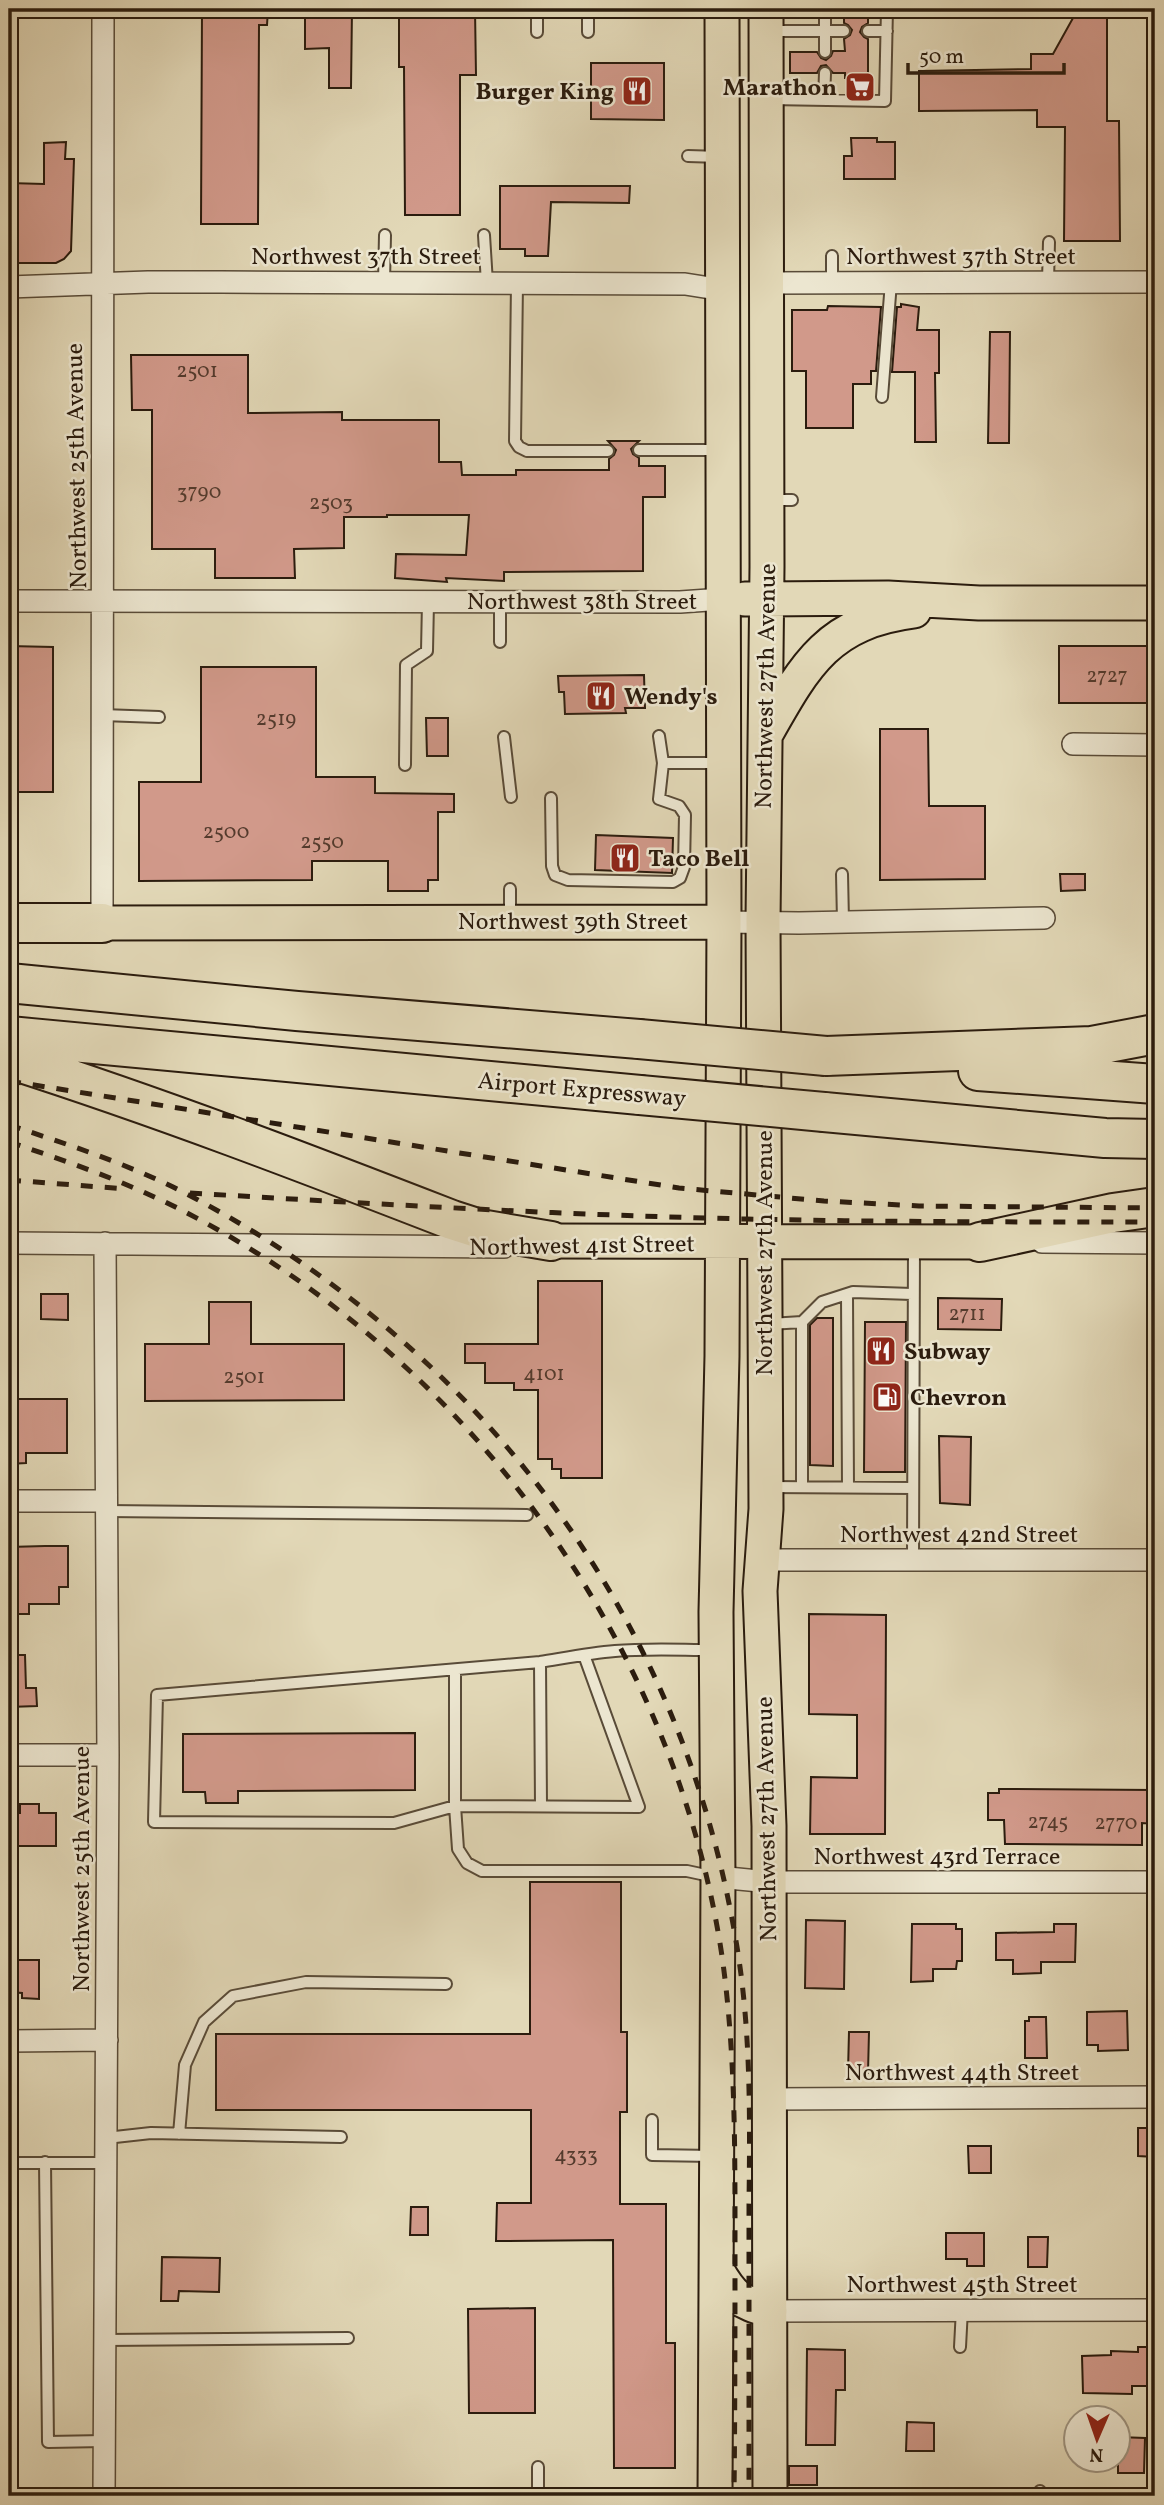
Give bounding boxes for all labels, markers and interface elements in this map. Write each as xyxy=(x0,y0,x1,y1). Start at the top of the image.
scale bar xyxy=(908,32,1064,76)
text: 50 m xyxy=(919,43,964,72)
supermarket icon: Marathon xyxy=(843,70,877,104)
place label: Marathon xyxy=(723,72,837,106)
restaurant icon: Burger King xyxy=(620,74,654,108)
place label: Burger King xyxy=(475,76,614,110)
street label: Northwest 37th Street xyxy=(251,241,481,275)
street label: Northwest 37th Street xyxy=(846,241,1076,275)
street label: Northwest 25th Avenue xyxy=(59,343,97,589)
house number: 2501 xyxy=(176,357,218,386)
house number: 3790 xyxy=(177,478,221,507)
house number: 2503 xyxy=(309,489,353,518)
street label: Northwest 27th Avenue xyxy=(748,563,786,809)
street label: Northwest 38th Street xyxy=(467,586,697,620)
house number: 2727 xyxy=(1086,662,1128,691)
restaurant icon: Wendy's xyxy=(584,679,618,713)
place label: Wendy's xyxy=(624,681,718,715)
house number: 2519 xyxy=(256,705,296,734)
house number: 2500 xyxy=(203,818,249,847)
house number: 2550 xyxy=(300,828,344,857)
restaurant icon: Taco Bell xyxy=(608,841,642,875)
place label: Taco Bell xyxy=(648,843,750,877)
street label: Northwest 39th Street xyxy=(458,906,688,940)
street label: Airport Expressway xyxy=(476,1065,687,1117)
street label: Northwest 27th Avenue xyxy=(749,1130,783,1376)
street label: Northwest 41st Street xyxy=(469,1228,695,1266)
house number: 2711 xyxy=(948,1300,986,1329)
restaurant icon: Subway xyxy=(864,1334,898,1368)
place label: Subway xyxy=(904,1336,991,1370)
house number: 4101 xyxy=(523,1360,565,1389)
house number: 2501 xyxy=(223,1363,265,1392)
fuel station icon: Chevron xyxy=(870,1380,904,1414)
place label: Chevron xyxy=(910,1382,1007,1416)
street label: Northwest 42nd Street xyxy=(840,1519,1078,1553)
street label: Northwest 27th Avenue xyxy=(749,1696,787,1942)
street label: Northwest 25th Avenue xyxy=(66,1746,100,1992)
house number: 2745 xyxy=(1028,1808,1068,1837)
house number: 2770 xyxy=(1095,1809,1137,1838)
street label: Northwest 43rd Terrace xyxy=(814,1841,1060,1875)
street label: Northwest 44th Street xyxy=(845,2057,1079,2091)
house number: 4333 xyxy=(554,2141,598,2170)
street label: Northwest 45th Street xyxy=(846,2269,1078,2303)
north arrow xyxy=(1062,2404,1132,2474)
text: N xyxy=(1089,2441,1104,2467)

